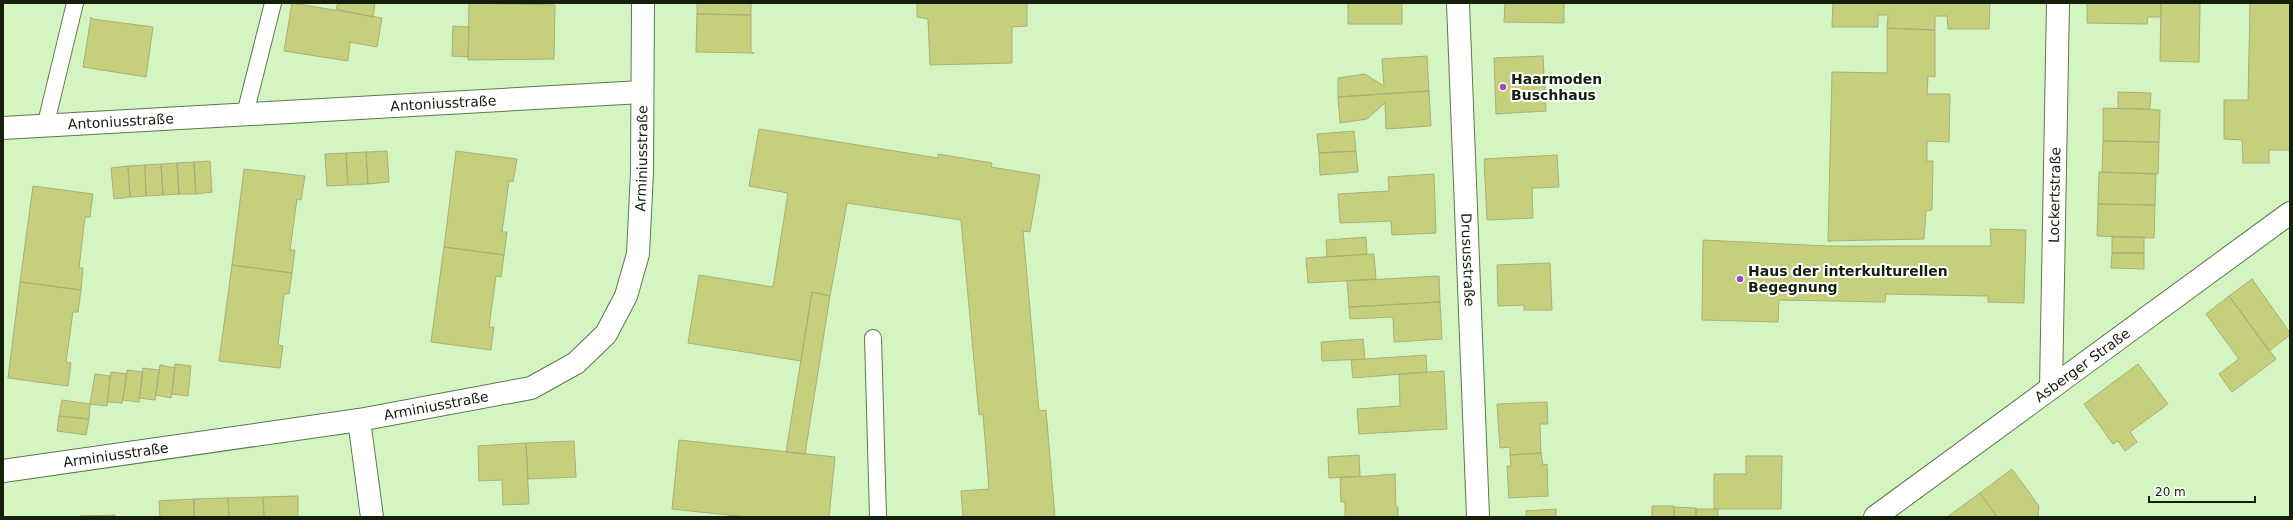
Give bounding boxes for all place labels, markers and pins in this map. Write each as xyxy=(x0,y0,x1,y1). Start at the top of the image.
place label: Haarmoden Buschhaus xyxy=(1511,71,1602,103)
marker: Haarmoden Buschhaus xyxy=(1498,82,1508,92)
place label: Haus der interkulturellen Begegnung xyxy=(1748,263,1948,295)
marker: Haus der interkulturellen Begegnung xyxy=(1735,274,1745,284)

